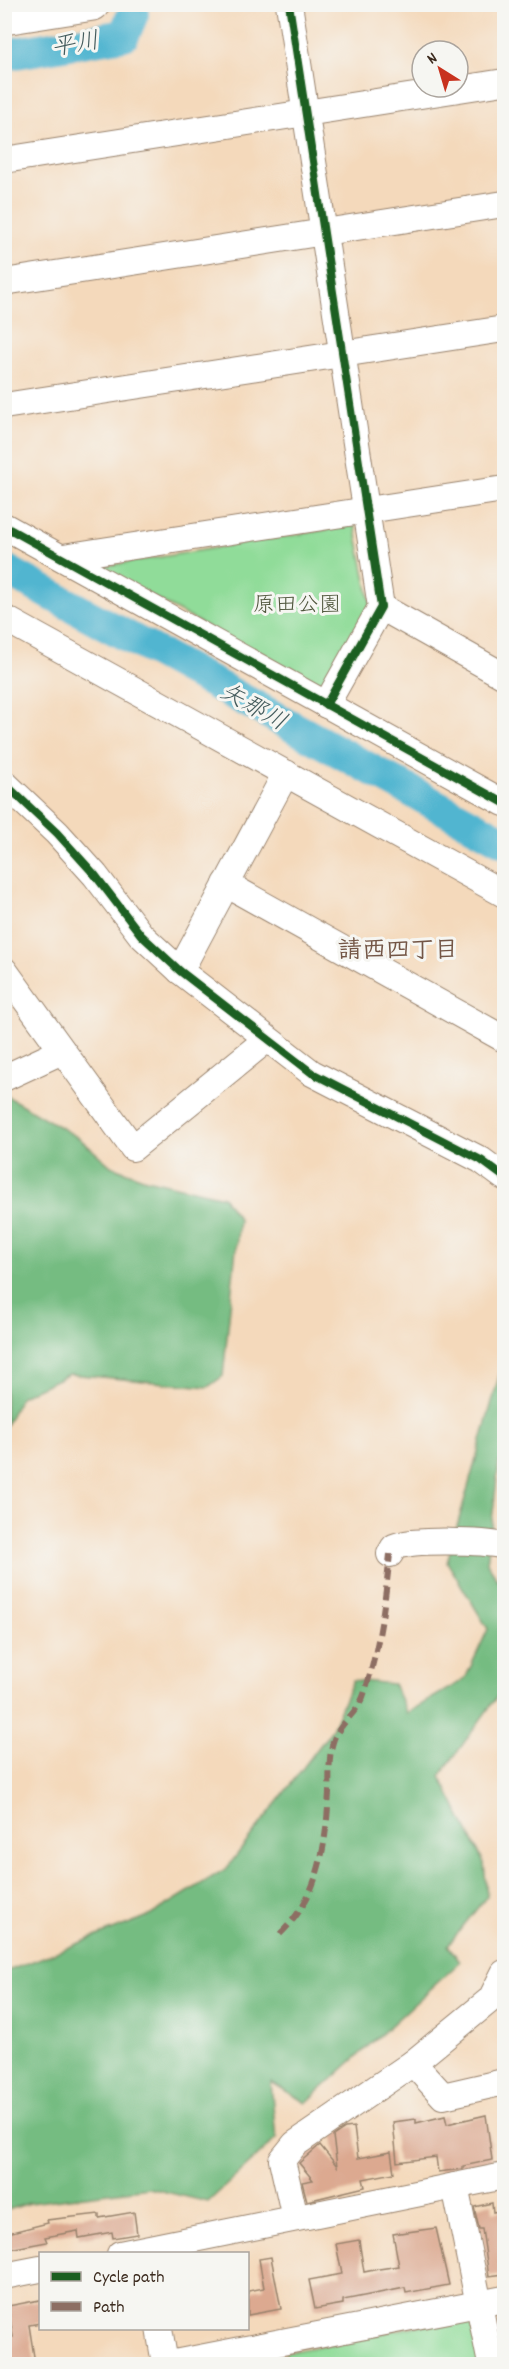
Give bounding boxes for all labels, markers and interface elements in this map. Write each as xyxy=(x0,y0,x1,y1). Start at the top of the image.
water label: 平川 xyxy=(49,25,102,67)
north arrow xyxy=(410,39,470,99)
text: N xyxy=(422,47,443,71)
park label: 原田公園 xyxy=(253,591,341,622)
water label: 矢那川 xyxy=(213,676,292,741)
district label: 請西四丁目 xyxy=(338,935,458,969)
legend xyxy=(39,2252,249,2330)
text: Cycle path xyxy=(93,2266,164,2291)
text: Path xyxy=(93,2296,125,2321)

